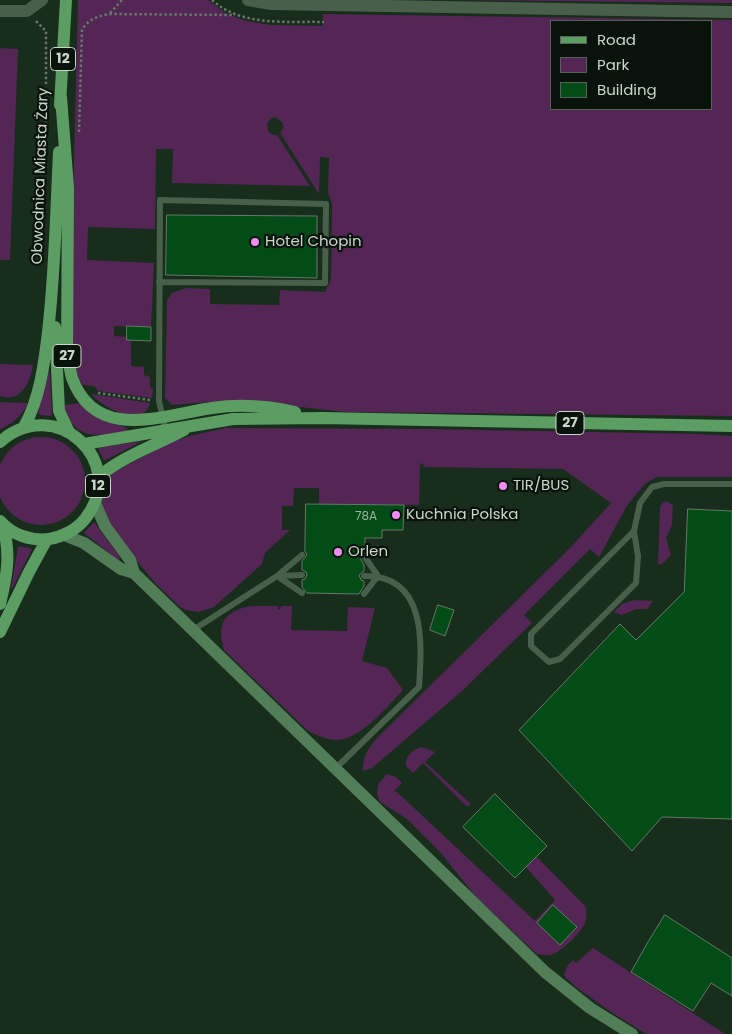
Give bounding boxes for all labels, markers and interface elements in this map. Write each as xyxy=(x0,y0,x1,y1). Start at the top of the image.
legend xyxy=(550,20,712,110)
text: Road xyxy=(597,29,636,50)
road number: 12 xyxy=(50,48,76,70)
text: Park xyxy=(597,54,629,75)
text: Building xyxy=(597,79,657,100)
street label: Obwodnica Miasta Żary xyxy=(29,87,53,265)
place label: Hotel Chopin xyxy=(265,233,362,251)
marker: Hotel Chopin xyxy=(249,236,261,248)
road number: 27 xyxy=(53,344,81,368)
road number: 27 xyxy=(556,412,584,434)
road number: 12 xyxy=(86,474,110,498)
place label: TIR/BUS xyxy=(513,477,569,495)
marker: TIR/BUS xyxy=(497,480,509,492)
place label: Kuchnia Polska xyxy=(406,506,518,524)
marker: Kuchnia Polska xyxy=(390,509,402,521)
house number: 78A xyxy=(355,510,377,524)
place label: Orlen xyxy=(348,543,388,561)
marker: Orlen xyxy=(332,546,344,558)

